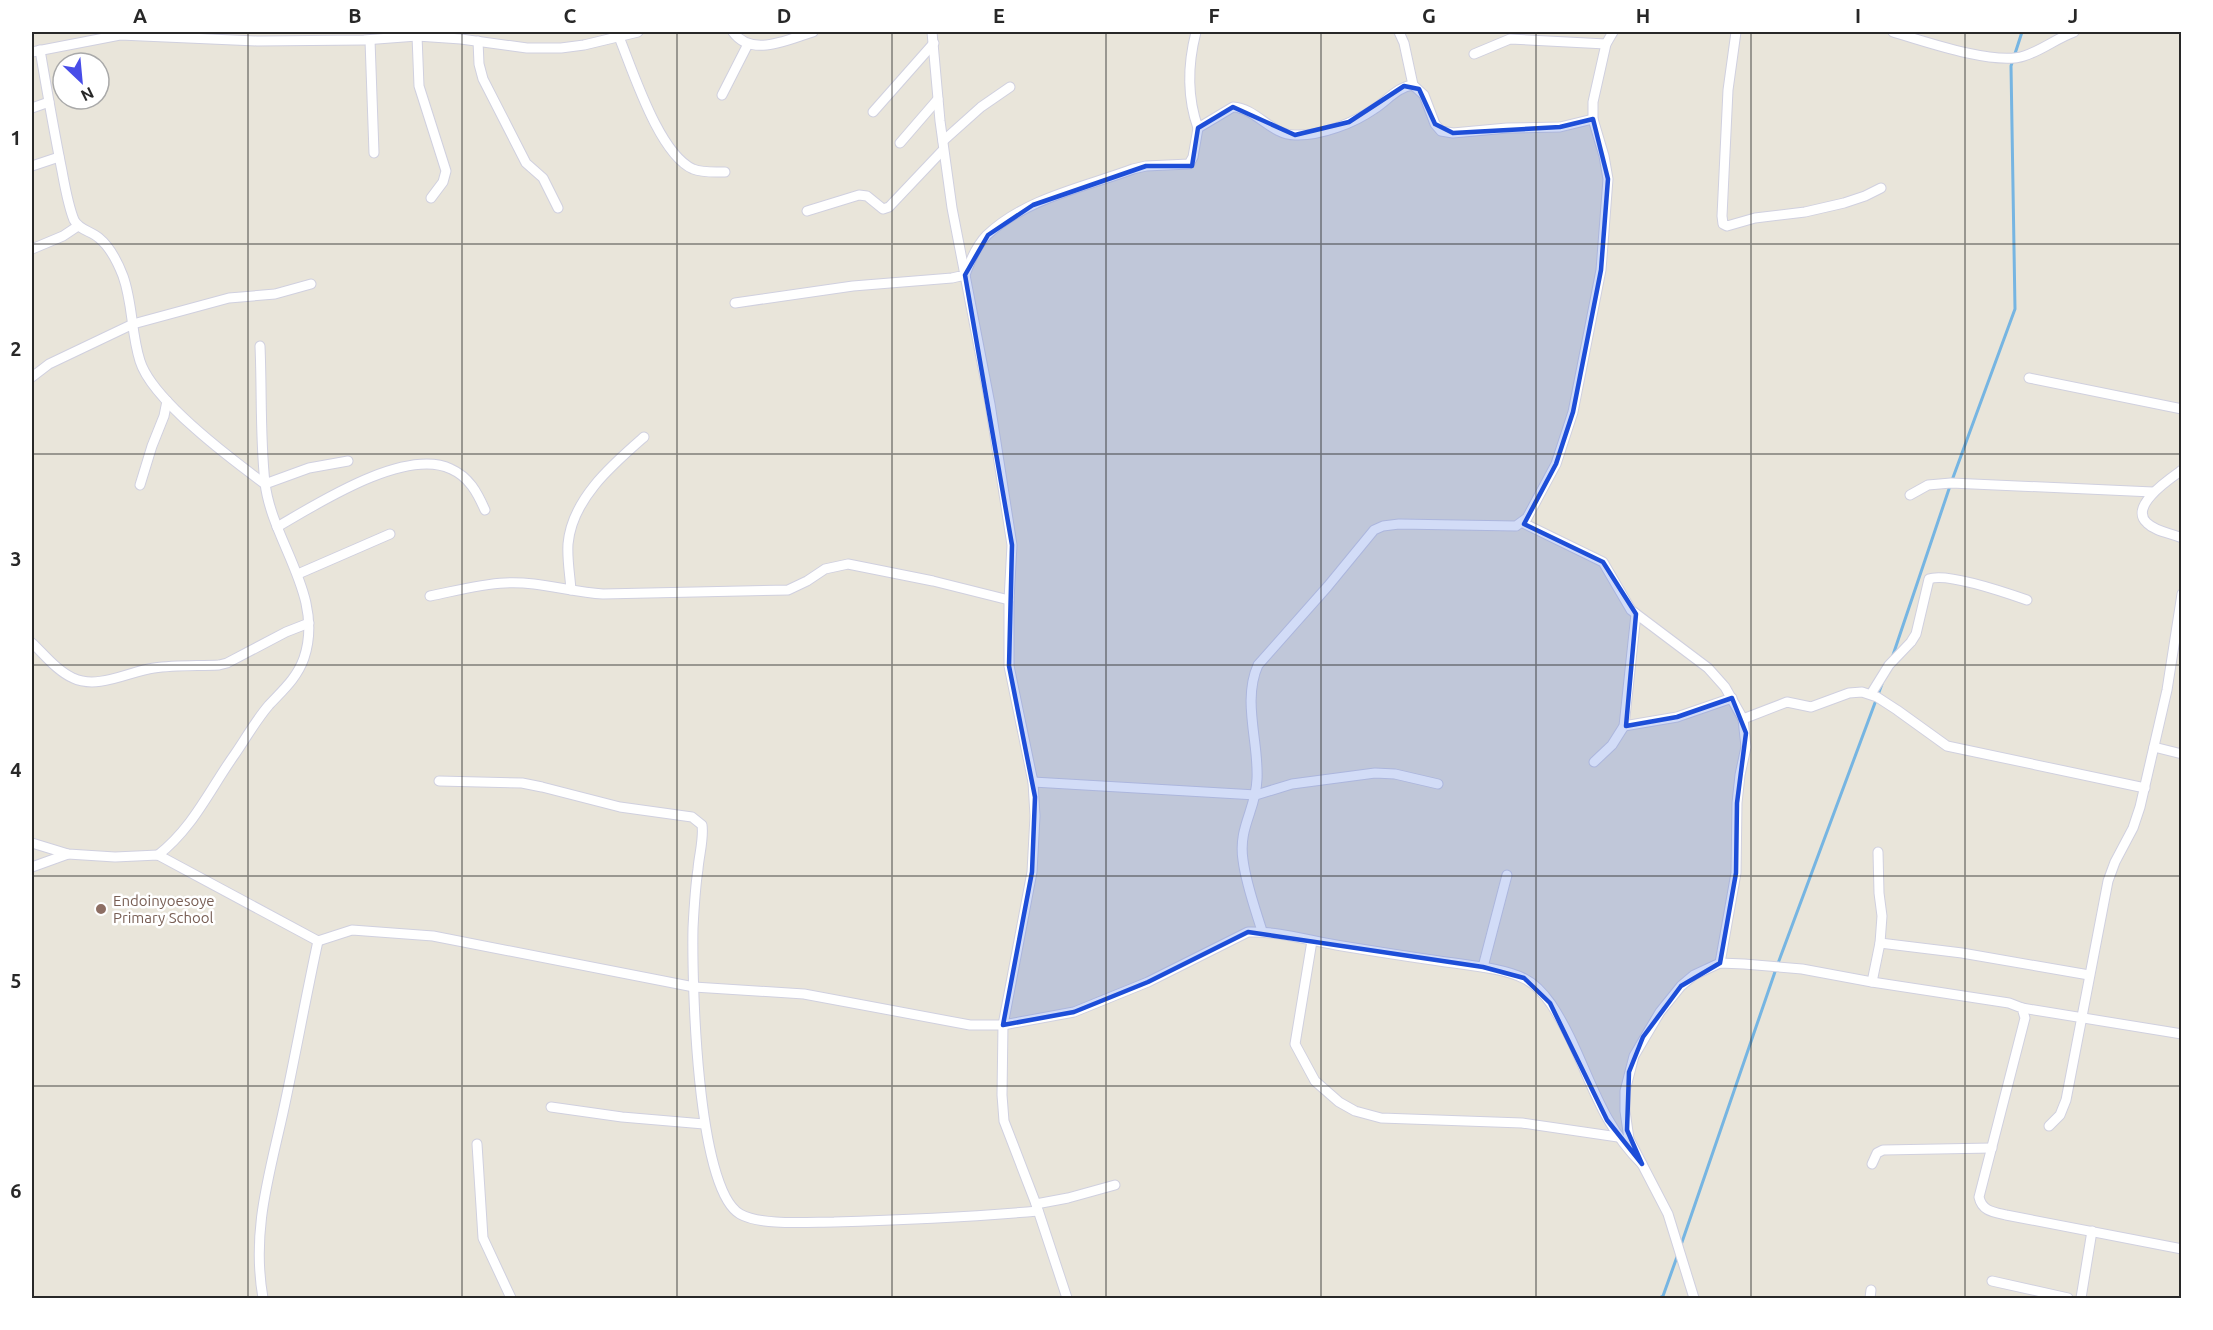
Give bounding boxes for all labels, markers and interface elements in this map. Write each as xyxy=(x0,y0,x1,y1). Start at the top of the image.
text: A xyxy=(133,4,147,27)
text: B xyxy=(348,4,362,27)
text: C xyxy=(564,4,577,27)
text: D xyxy=(777,4,791,27)
text: E xyxy=(993,4,1005,27)
text: F xyxy=(1208,4,1220,27)
text: G xyxy=(1422,4,1436,27)
text: H xyxy=(1636,4,1650,27)
text: I xyxy=(1855,4,1861,27)
text: J xyxy=(2068,4,2078,27)
north arrow xyxy=(51,51,111,111)
text: N xyxy=(78,84,97,105)
text: 1 xyxy=(10,126,22,149)
text: 2 xyxy=(10,337,22,360)
text: 3 xyxy=(10,547,22,570)
text: 4 xyxy=(10,758,22,781)
place label: Endoinyoesoye Primary School xyxy=(113,892,215,926)
marker: Endoinyoesoye Primary School xyxy=(94,902,108,916)
text: 5 xyxy=(10,969,22,992)
text: 6 xyxy=(10,1179,22,1202)

